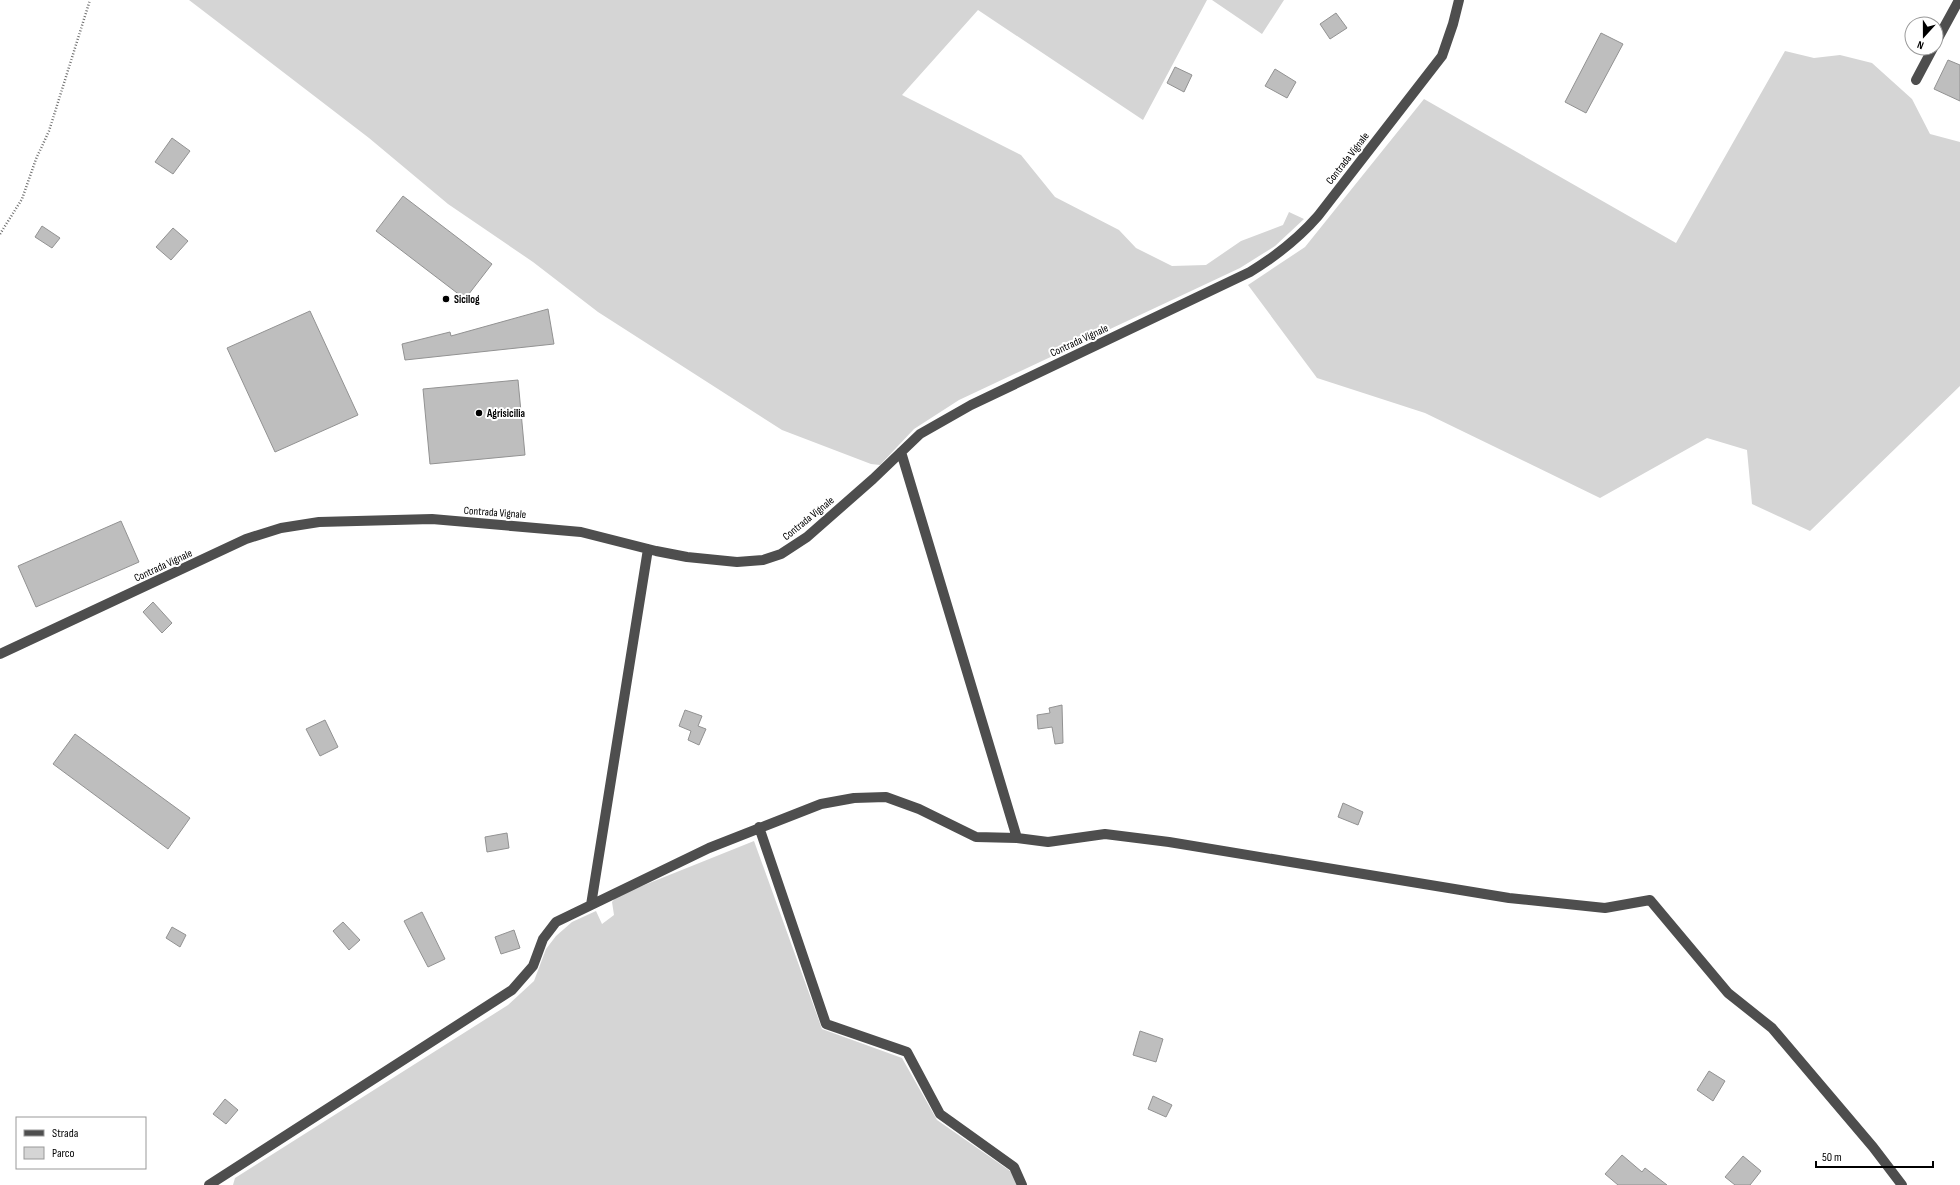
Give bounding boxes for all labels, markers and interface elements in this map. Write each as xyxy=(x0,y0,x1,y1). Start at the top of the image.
north arrow xyxy=(1904,16,1944,56)
text: N xyxy=(1915,38,1926,52)
street label: Contrada Vignale xyxy=(1323,130,1372,187)
place label: Sicilog xyxy=(454,293,480,306)
marker: Sicilog xyxy=(441,294,451,304)
street label: Contrada Vignale xyxy=(1048,321,1110,360)
place label: Agrisicilia xyxy=(486,407,526,420)
marker: Agrisicilia xyxy=(474,408,484,418)
street label: Contrada Vignale xyxy=(780,494,837,543)
street label: Contrada Vignale xyxy=(463,504,527,521)
street label: Contrada Vignale xyxy=(132,546,194,585)
legend xyxy=(16,1117,146,1169)
text: Strada xyxy=(52,1126,79,1141)
scale bar xyxy=(1816,1143,1933,1169)
text: Parco xyxy=(52,1146,75,1161)
text: 50 m xyxy=(1822,1150,1842,1165)

